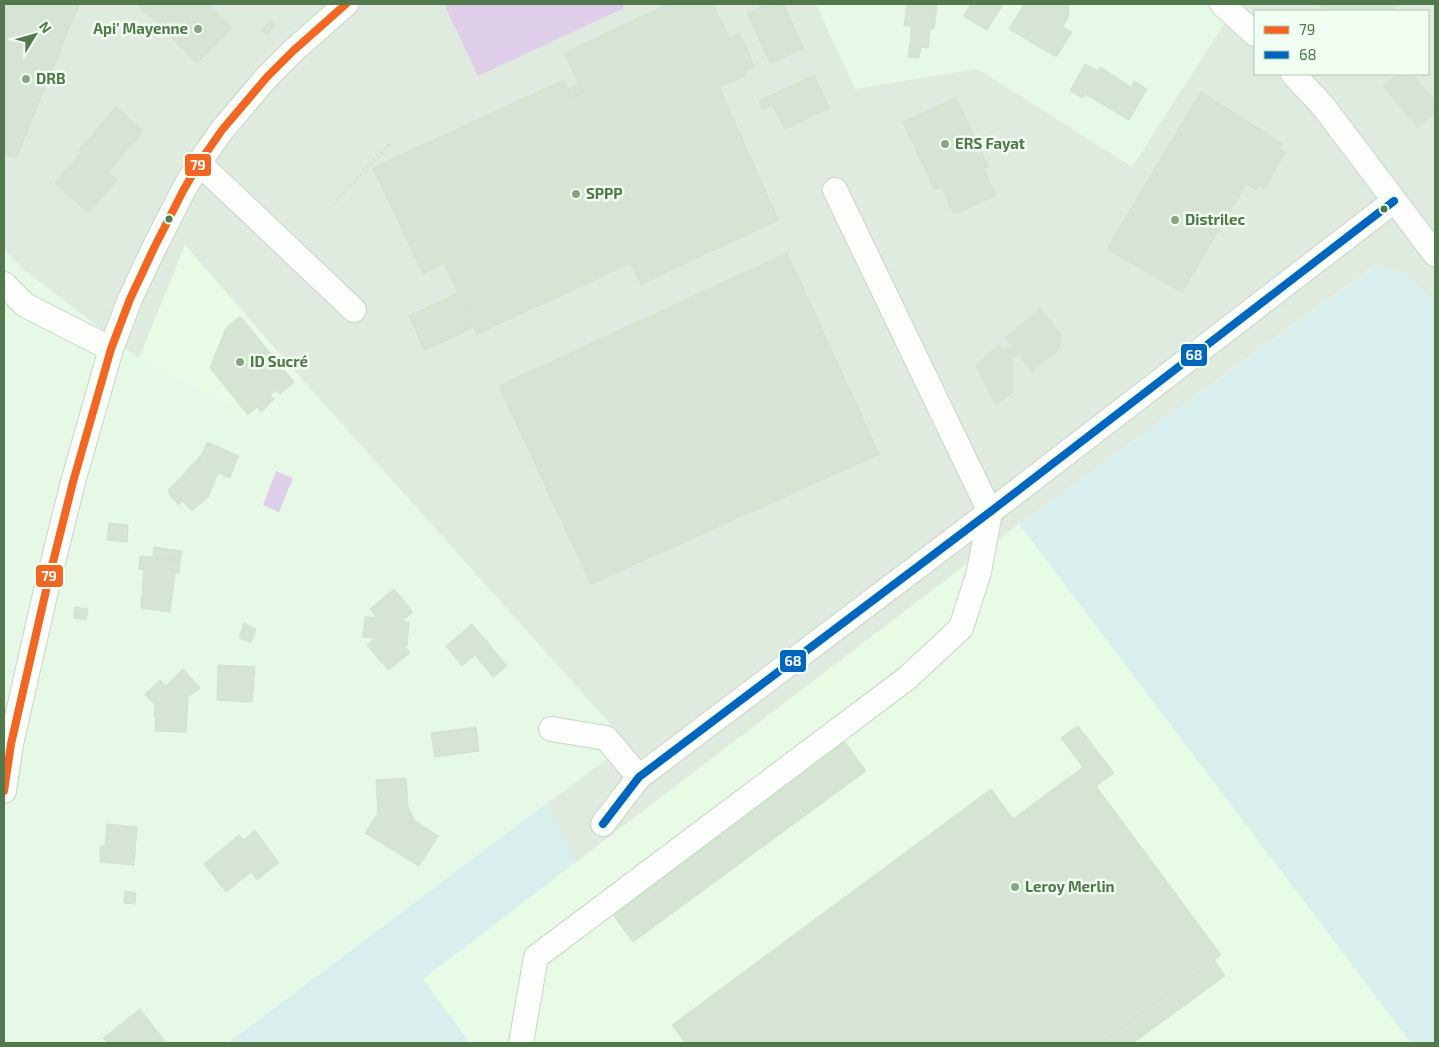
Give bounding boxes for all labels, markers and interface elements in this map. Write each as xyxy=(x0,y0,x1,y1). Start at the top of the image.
north arrow xyxy=(10,10,60,60)
legend xyxy=(1254,10,1429,75)
text: N xyxy=(36,18,56,36)
place label: Api' Mayenne xyxy=(93,19,188,38)
text: 79 xyxy=(1299,20,1315,38)
marker: Api' Mayenne xyxy=(192,23,204,35)
text: 68 xyxy=(1299,45,1317,63)
place label: DRB xyxy=(36,69,66,87)
marker: DRB xyxy=(20,73,32,85)
place label: ERS Fayat xyxy=(955,134,1025,153)
marker: ERS Fayat xyxy=(939,138,951,150)
line badge: 79 xyxy=(184,153,212,177)
text: 79 xyxy=(190,156,206,173)
place label: SPPP xyxy=(586,184,623,202)
marker: SPPP xyxy=(570,188,582,200)
unlabelled marker xyxy=(1379,204,1389,214)
place label: Distrilec xyxy=(1185,210,1245,228)
unlabelled marker xyxy=(164,214,174,224)
marker: Distrilec xyxy=(1169,214,1181,226)
line badge: 68 xyxy=(1180,343,1208,367)
text: 68 xyxy=(1186,346,1202,363)
place label: ID Sucré xyxy=(250,352,308,370)
marker: ID Sucré xyxy=(234,356,246,368)
line badge: 79 xyxy=(35,564,64,588)
text: 79 xyxy=(41,567,57,584)
line badge: 68 xyxy=(779,649,807,673)
text: 68 xyxy=(785,652,801,669)
place label: Leroy Merlin xyxy=(1025,877,1115,896)
marker: Leroy Merlin xyxy=(1009,881,1021,893)

